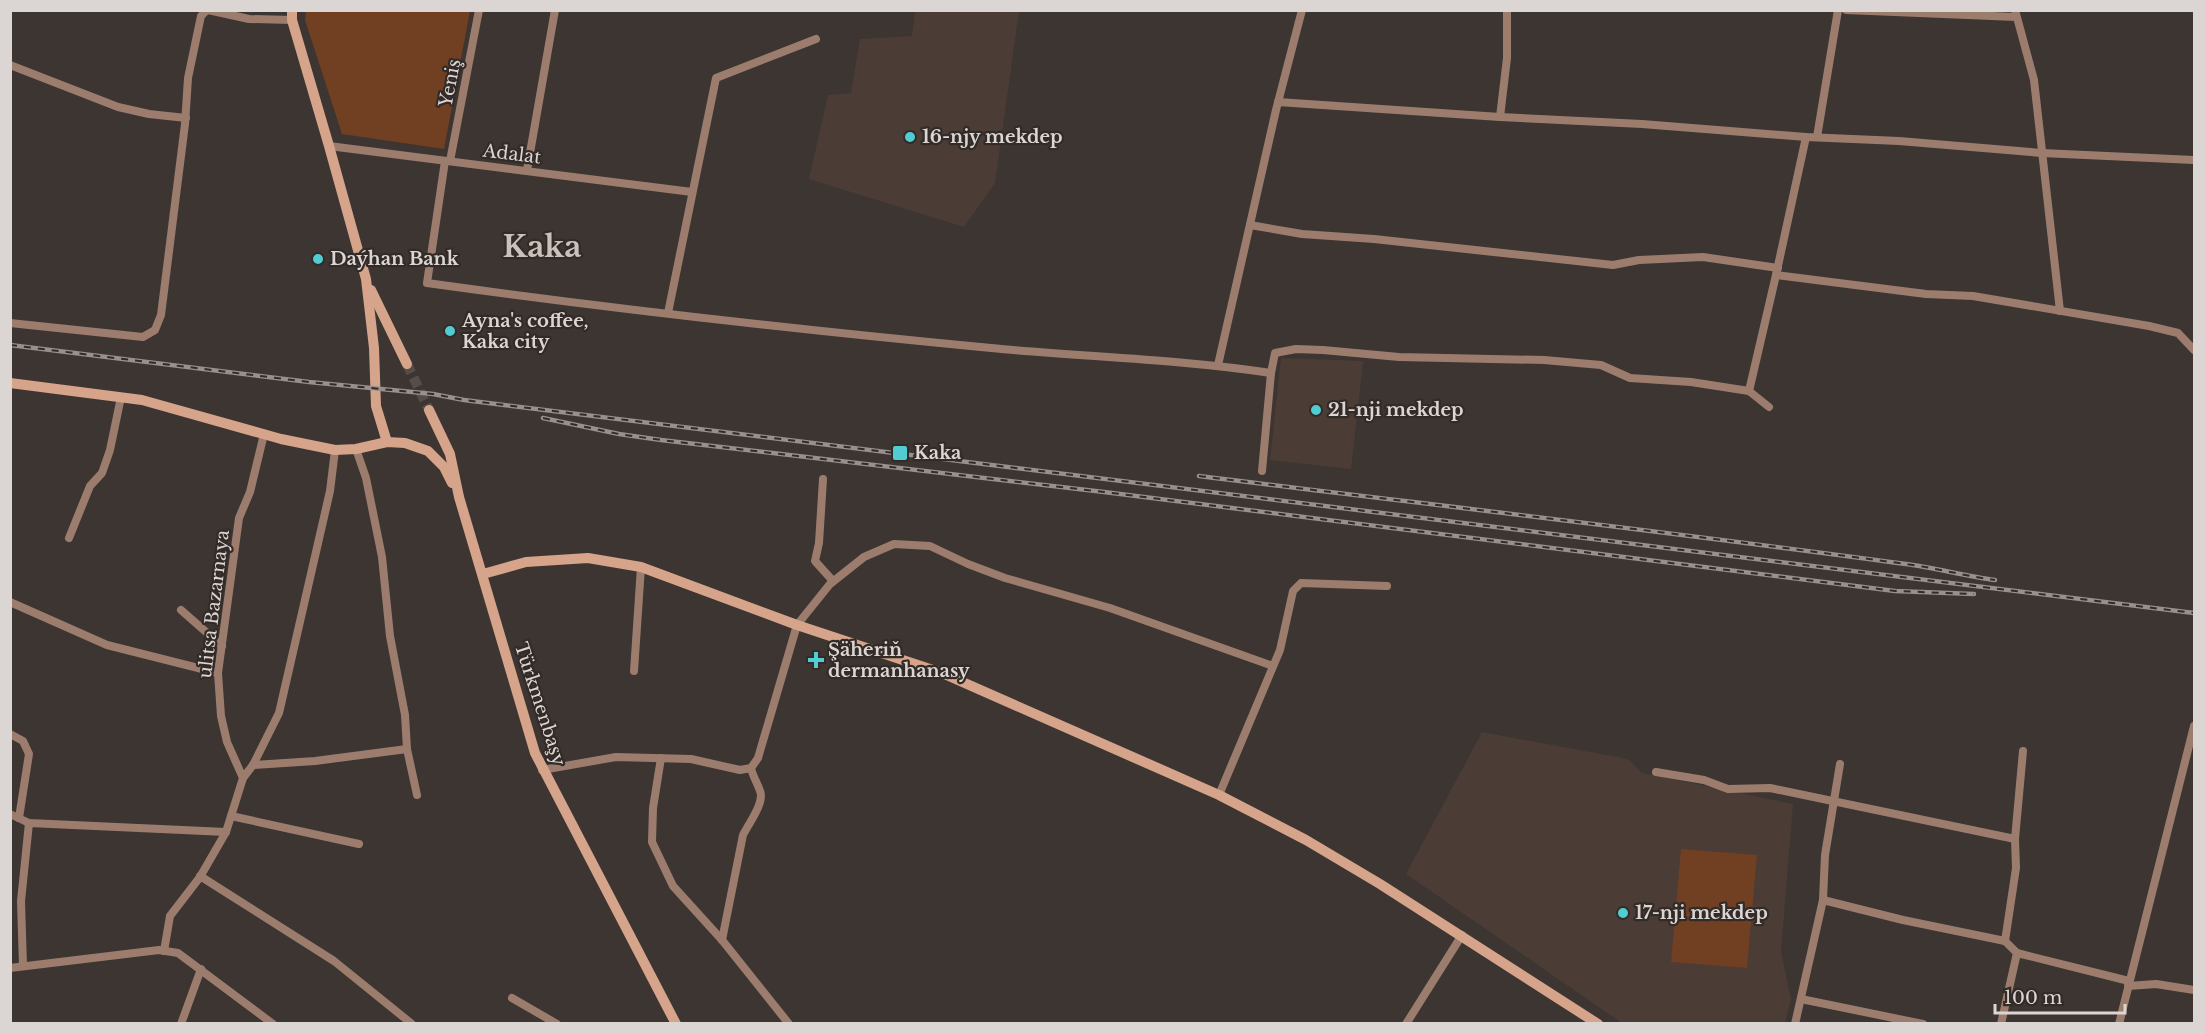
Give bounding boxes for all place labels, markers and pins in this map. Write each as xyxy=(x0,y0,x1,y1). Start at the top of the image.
place label: 16-njy mekdep xyxy=(922,126,1062,148)
marker: 16-njy mekdep xyxy=(903,130,917,144)
place label: Daýhan Bank xyxy=(330,248,460,270)
marker: Daýhan Bank xyxy=(311,252,325,266)
place label: Ayna's coffee, Kaka city xyxy=(461,310,588,353)
marker: Ayna's coffee, Kaka city xyxy=(443,324,457,338)
place label: 21-nji mekdep xyxy=(1328,399,1463,421)
marker: 21-nji mekdep xyxy=(1309,403,1323,417)
place label: Kaka xyxy=(914,442,962,464)
marker: Kaka xyxy=(891,444,909,462)
place label: Şäheriň dermanhanasy xyxy=(828,639,970,682)
marker: Şäheriň dermanhanasy xyxy=(809,653,823,667)
place label: 17-nji mekdep xyxy=(1635,902,1768,924)
marker: 17-nji mekdep xyxy=(1616,906,1630,920)

